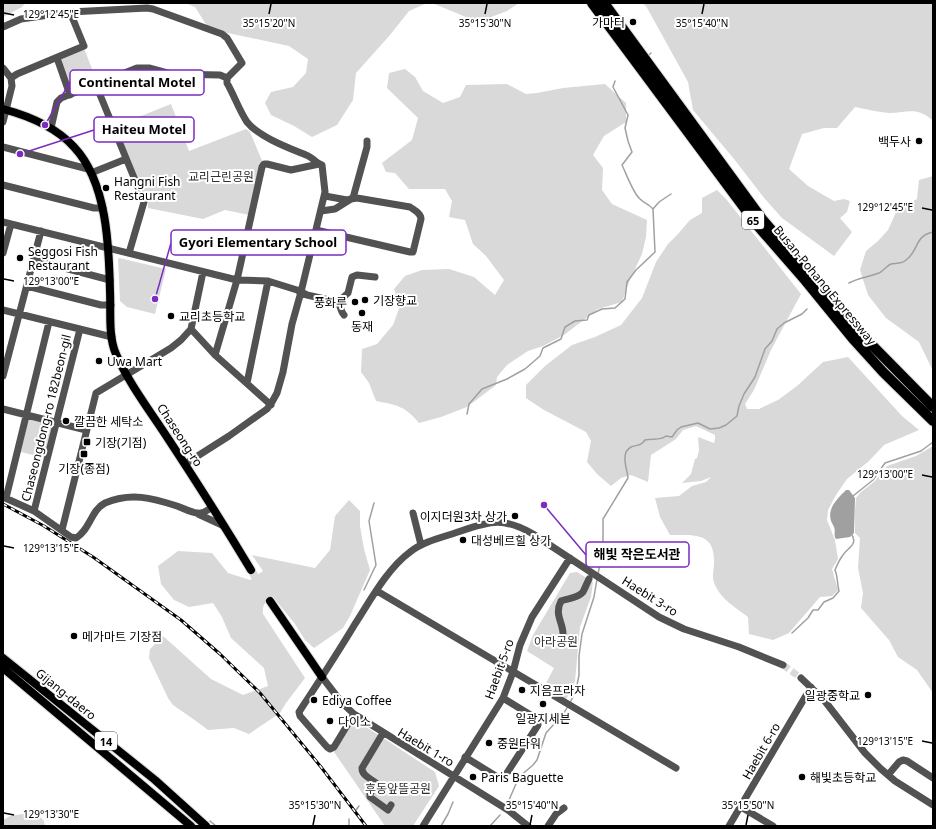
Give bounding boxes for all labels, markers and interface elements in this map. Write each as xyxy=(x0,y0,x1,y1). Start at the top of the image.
text: 129°12'45"E xyxy=(23,7,79,21)
place label: 가마터 xyxy=(592,14,625,31)
text: 35°15'20"N xyxy=(243,16,295,30)
text: 35°15'30"N xyxy=(459,16,511,30)
text: 35°15'40"N xyxy=(676,16,728,30)
marker: 가마터 xyxy=(628,17,638,27)
callout: Continental Motel xyxy=(70,70,204,95)
text: Continental Motel xyxy=(78,73,196,91)
callout: Haiteu Motel xyxy=(94,117,194,142)
text: Haiteu Motel xyxy=(102,120,186,138)
place label: 백두사 xyxy=(878,133,911,150)
marker: 백두사 xyxy=(914,136,924,146)
park label: 교리근린공원 xyxy=(188,168,254,185)
place label: Hangni Fish Restaurant xyxy=(114,173,181,204)
marker: Hangni Fish Restaurant xyxy=(101,183,111,193)
text: 129°12'45"E xyxy=(857,200,913,214)
road number: 65 xyxy=(742,211,764,229)
street label: Busan-Pohang Expressway xyxy=(770,222,881,349)
callout: Gyori Elementary School xyxy=(171,230,346,255)
text: Gyori Elementary School xyxy=(179,233,337,251)
place label: Seggosi Fish Restaurant xyxy=(28,243,98,274)
marker: Seggosi Fish Restaurant xyxy=(15,253,25,263)
text: 129°13'00"E xyxy=(23,274,79,288)
place label: 기장향교 xyxy=(373,292,417,309)
place label: 풍화루 xyxy=(314,294,347,311)
marker: 기장향교 xyxy=(360,295,370,305)
marker: 풍화루 xyxy=(350,297,360,307)
place label: 교리초등학교 xyxy=(179,308,245,325)
marker: 동재 xyxy=(357,308,367,318)
marker: 교리초등학교 xyxy=(166,311,176,321)
place label: 동재 xyxy=(351,318,373,335)
street label: Chaseongdong-ro 182beon-gil xyxy=(17,333,75,503)
place label: Uwa Mart xyxy=(107,353,163,370)
marker: Uwa Mart xyxy=(94,356,104,366)
street label: Chaseong-ro xyxy=(153,400,207,470)
place label: 깔끔한 세탁소 xyxy=(74,413,143,430)
marker: 깔끔한 세탁소 xyxy=(61,416,71,426)
place label: 기장(기점) xyxy=(95,434,147,451)
marker: 기장(기점) xyxy=(82,437,92,447)
marker: 기장(종점) xyxy=(79,449,89,459)
place label: 기장(종점) xyxy=(58,460,110,477)
text: 129°13'00"E xyxy=(857,467,913,481)
place label: 이지더원3차 상가 xyxy=(420,508,507,525)
marker: 이지더원3차 상가 xyxy=(510,511,520,521)
place label: 대성베르힐 상가 xyxy=(471,532,551,549)
marker: 대성베르힐 상가 xyxy=(458,535,468,545)
text: 129°13'15"E xyxy=(23,541,79,555)
callout: 해빛 작은도서관 xyxy=(586,542,689,567)
text: 해빛 작은도서관 xyxy=(593,545,681,563)
street label: Haebit 3-ro xyxy=(619,572,681,620)
place label: 메가마트 기장점 xyxy=(82,628,162,645)
marker: 메가마트 기장점 xyxy=(69,631,79,641)
park label: 아라공원 xyxy=(534,633,578,650)
street label: Haebit 5-ro xyxy=(480,636,518,702)
street label: Gijang-daero xyxy=(32,664,100,724)
place label: 지음프라자 xyxy=(530,682,585,699)
marker: 지음프라자 xyxy=(517,685,527,695)
place label: 일광중학교 xyxy=(805,687,860,704)
marker: 일광중학교 xyxy=(863,690,873,700)
place label: Ediya Coffee xyxy=(322,692,392,709)
marker: Ediya Coffee xyxy=(309,695,319,705)
marker: 일광지세븐 xyxy=(538,699,548,709)
place label: 일광지세븐 xyxy=(515,710,571,727)
place label: 다이소 xyxy=(338,713,371,730)
marker: 다이소 xyxy=(325,716,335,726)
street label: Haebit 6-ro xyxy=(738,719,784,783)
street label: Haebit 1-ro xyxy=(395,723,457,771)
road number: 14 xyxy=(95,732,117,750)
text: 129°13'15"E xyxy=(857,734,913,748)
place label: 중원타워 xyxy=(497,735,541,752)
marker: 중원타워 xyxy=(484,738,494,748)
place label: Paris Baguette xyxy=(481,769,564,786)
place label: 해빛초등학교 xyxy=(810,769,876,786)
marker: Paris Baguette xyxy=(468,772,478,782)
marker: 해빛초등학교 xyxy=(797,772,807,782)
park label: 후동앞뜰공원 xyxy=(365,780,431,797)
text: 35°15'30"N xyxy=(289,798,341,812)
text: 35°15'40"N xyxy=(506,798,558,812)
text: 35°15'50"N xyxy=(722,798,774,812)
text: 129°13'30"E xyxy=(23,807,79,821)

